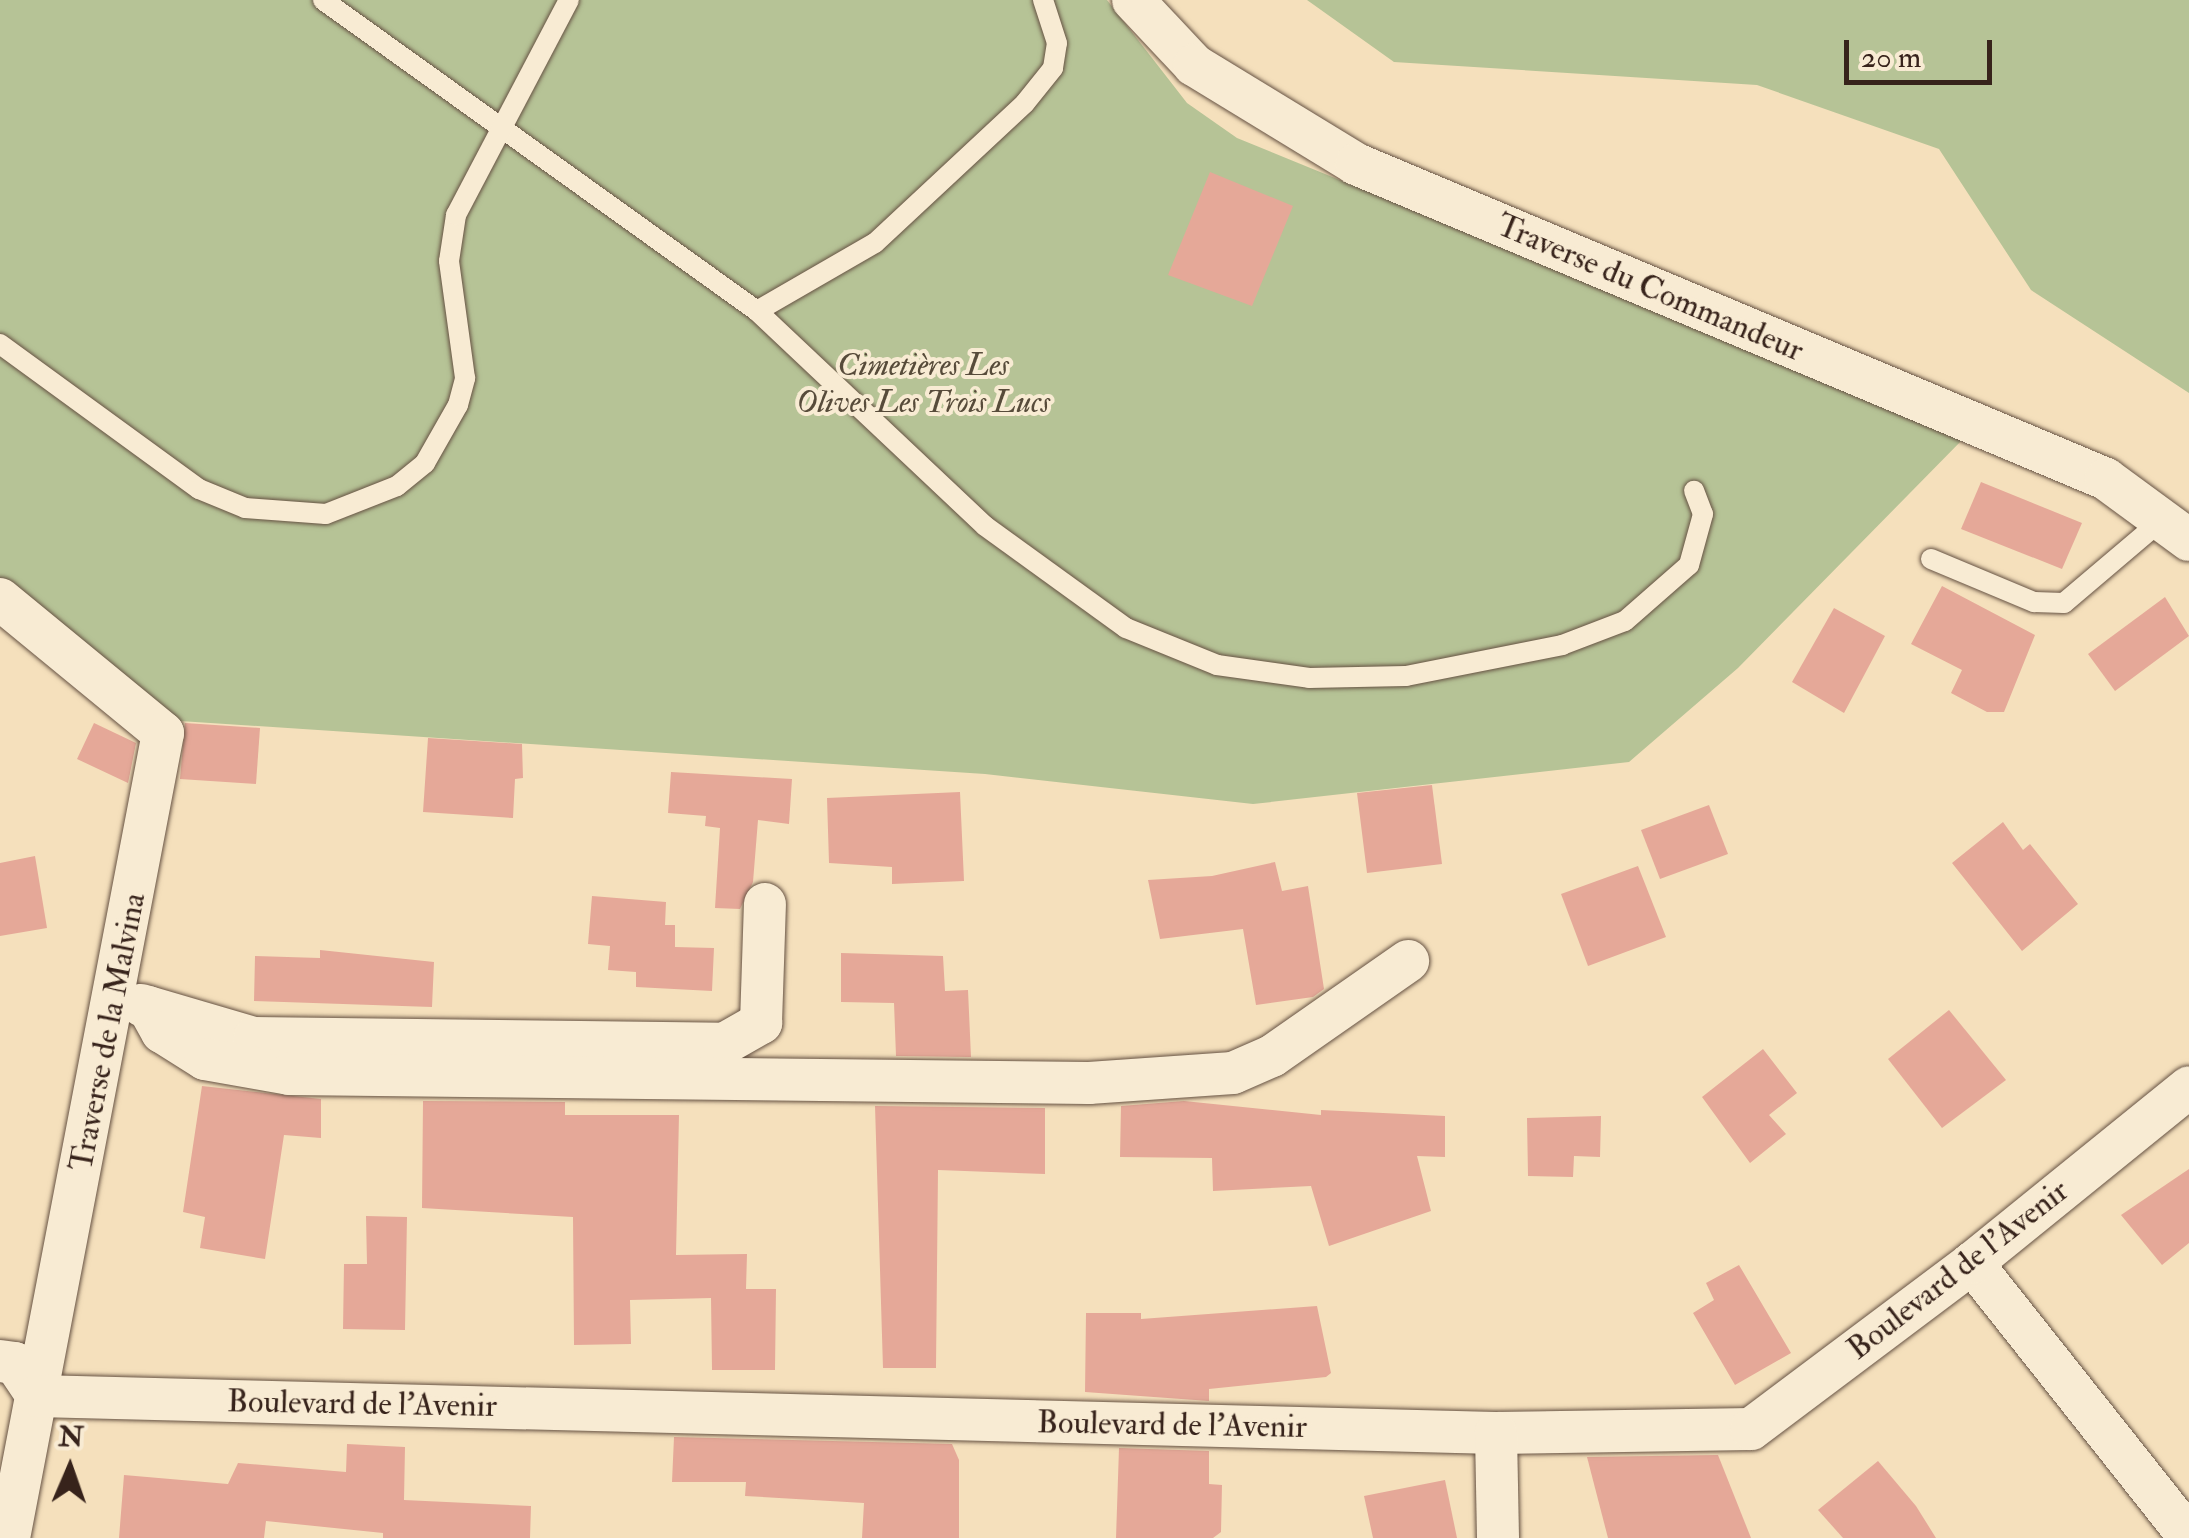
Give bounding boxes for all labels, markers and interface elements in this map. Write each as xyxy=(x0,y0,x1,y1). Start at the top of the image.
scale bar xyxy=(1849,20,1996,82)
text: 20 m xyxy=(1861,39,1921,76)
street label: Traverse du Commandeur xyxy=(1491,206,1809,370)
park label: Cimetières Les Olives Les Trois Lucs xyxy=(796,347,1050,422)
street label: Traverse de la Malvina xyxy=(62,890,154,1174)
street label: Boulevard de l'Avenir xyxy=(1840,1172,2076,1368)
street label: Boulevard de l'Avenir xyxy=(227,1382,497,1426)
street label: Boulevard de l'Avenir xyxy=(1037,1403,1307,1447)
north arrow xyxy=(20,1418,120,1518)
text: N xyxy=(58,1420,84,1455)

